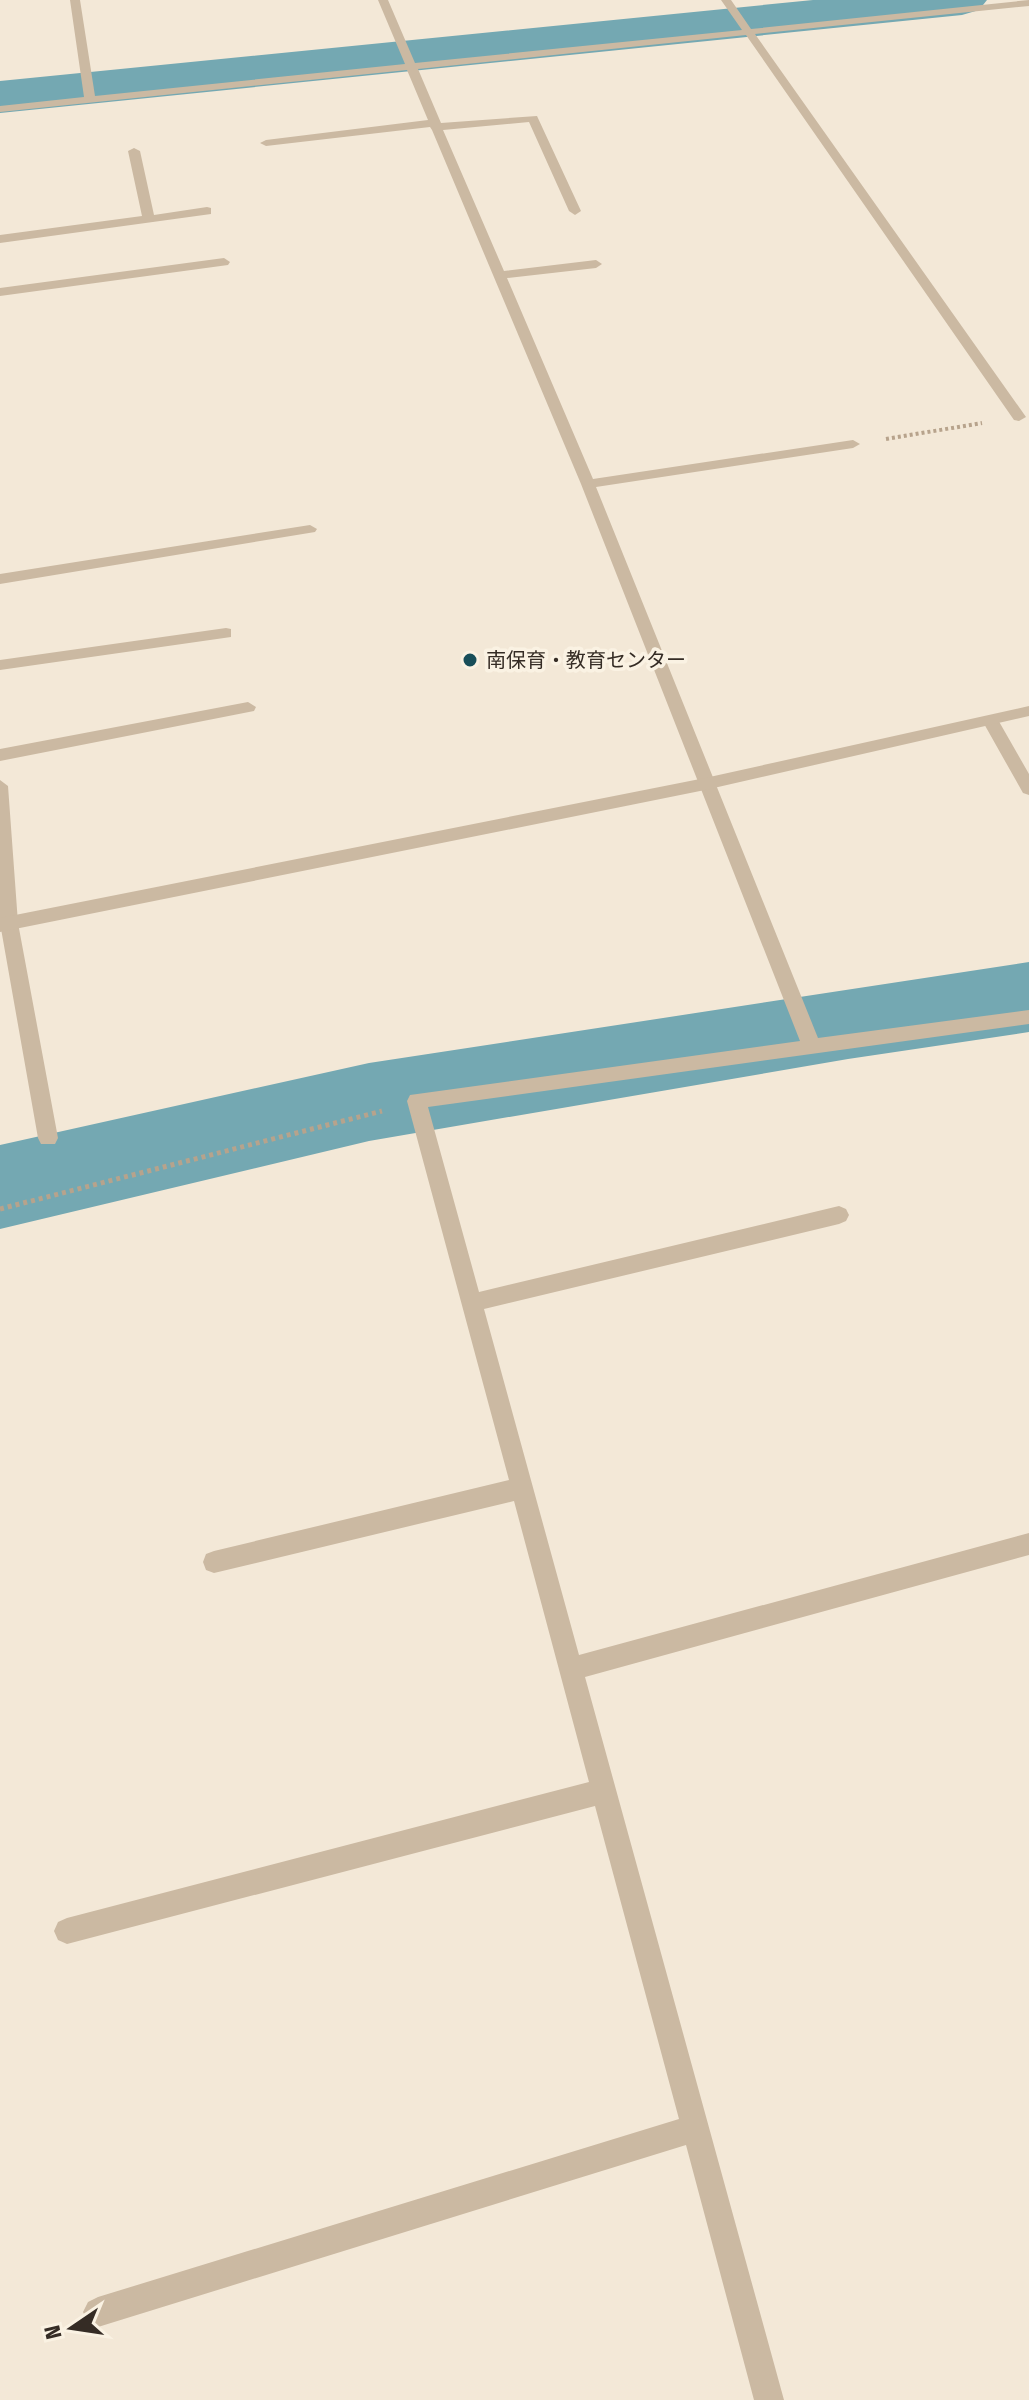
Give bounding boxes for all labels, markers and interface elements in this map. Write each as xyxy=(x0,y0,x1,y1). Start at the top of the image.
place label: 南保育・教育センター xyxy=(486,648,686,672)
marker: 南保育・教育センター xyxy=(461,651,479,669)
north arrow xyxy=(32,2288,112,2368)
text: N xyxy=(38,2323,68,2342)

